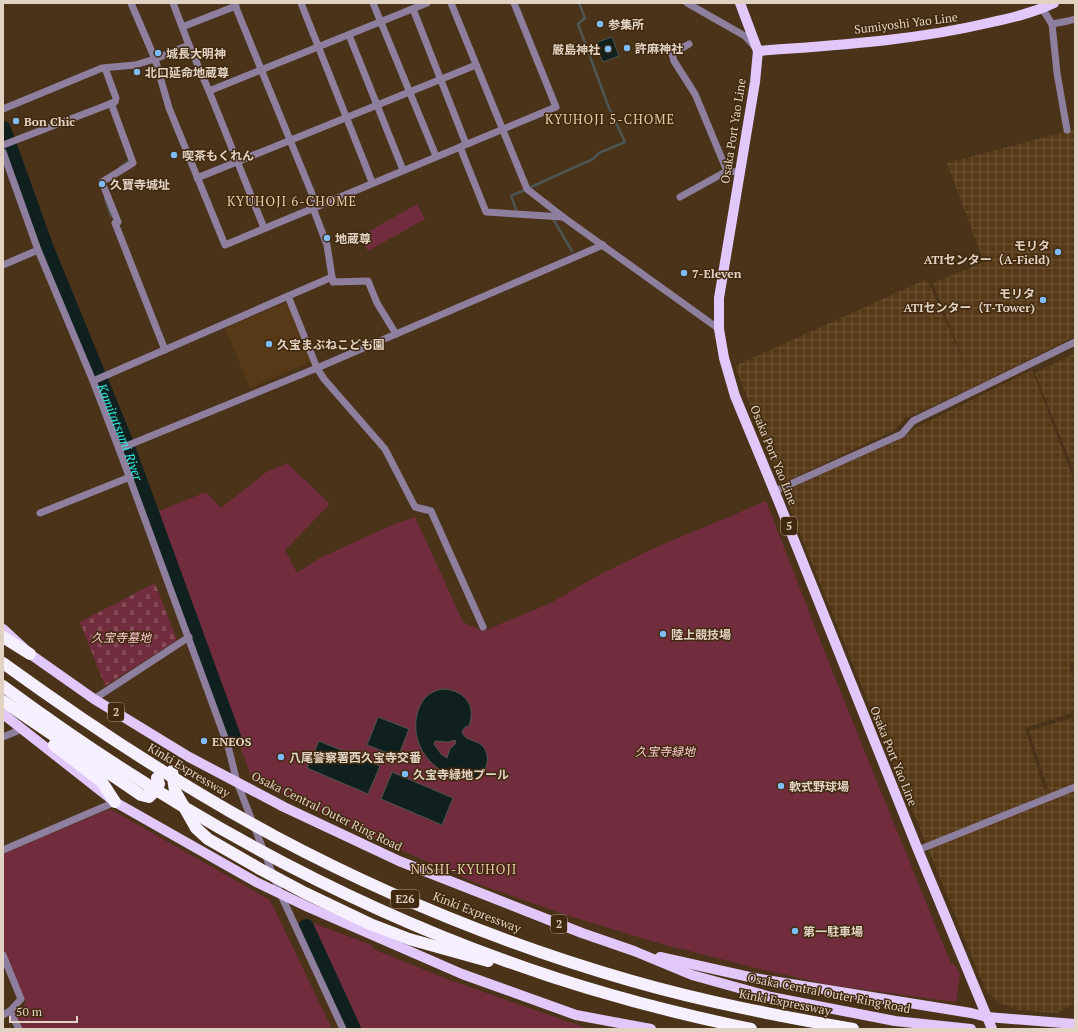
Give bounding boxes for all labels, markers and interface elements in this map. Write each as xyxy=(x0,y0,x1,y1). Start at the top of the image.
street label: Sumiyoshi Yao Line xyxy=(853,9,959,37)
place label: 参集所 xyxy=(608,17,644,32)
marker: 参集所 xyxy=(595,19,605,29)
place label: 許麻神社 xyxy=(635,41,683,56)
place label: 厳島神社 xyxy=(552,42,600,57)
marker: 許麻神社 xyxy=(622,43,632,53)
marker: 厳島神社 xyxy=(603,44,613,54)
place label: 城長大明神 xyxy=(166,46,226,61)
marker: 城長大明神 xyxy=(153,48,163,58)
place label: 北口延命地蔵尊 xyxy=(145,65,229,80)
marker: 北口延命地蔵尊 xyxy=(132,67,142,77)
street label: Osaka Port Yao Line xyxy=(717,77,749,185)
district label: KYUHOJI 5-CHOME xyxy=(545,110,675,128)
place label: Bon Chic xyxy=(24,114,75,129)
marker: Bon Chic xyxy=(11,116,21,126)
place label: 喫茶もくれん xyxy=(182,148,254,163)
marker: 喫茶もくれん xyxy=(169,150,179,160)
place label: 久寶寺城址 xyxy=(110,177,170,192)
marker: 久寶寺城址 xyxy=(97,179,107,189)
district label: KYUHOJI 6-CHOME xyxy=(227,192,357,210)
place label: 地蔵尊 xyxy=(335,231,371,246)
marker: 地蔵尊 xyxy=(322,233,332,243)
place label: モリタ ATIセンター（A-Field) xyxy=(924,238,1050,267)
marker: モリタ ATIセンター（A-Field) xyxy=(1053,247,1063,257)
place label: 7-Eleven xyxy=(692,266,742,281)
marker: 7-Eleven xyxy=(679,268,689,278)
place label: モリタ ATIセンター（T-Tower) xyxy=(903,286,1035,315)
marker: モリタ ATIセンター（T-Tower) xyxy=(1038,295,1048,305)
place label: 久宝まぶねこども園 xyxy=(277,337,385,352)
marker: 久宝まぶねこども園 xyxy=(264,339,274,349)
water label: Kamitatsumi River xyxy=(93,380,148,484)
street label: Osaka Port Yao Line xyxy=(747,403,801,507)
road number: 5 xyxy=(781,517,797,535)
place label: 陸上競技場 xyxy=(671,627,731,642)
marker: 陸上競技場 xyxy=(658,629,668,639)
park label: 久宝寺墓地 xyxy=(91,630,153,645)
road number: 2 xyxy=(108,703,124,721)
street label: Osaka Port Yao Line xyxy=(867,704,921,808)
place label: ENEOS xyxy=(212,734,252,749)
marker: ENEOS xyxy=(199,736,209,746)
street label: Kinki Expressway xyxy=(145,740,234,801)
park label: 久宝寺緑地 xyxy=(635,744,697,759)
place label: 八尾警察署西久宝寺交番 xyxy=(289,750,422,765)
marker: 八尾警察署西久宝寺交番 xyxy=(276,752,286,762)
place label: 久宝寺緑地プール xyxy=(413,767,509,782)
street label: Osaka Central Outer Ring Road xyxy=(249,768,405,854)
marker: 久宝寺緑地プール xyxy=(400,769,410,779)
place label: 軟式野球場 xyxy=(789,779,849,794)
marker: 軟式野球場 xyxy=(776,781,786,791)
district label: NISHI-KYUHOJI xyxy=(411,860,517,878)
street label: Kinki Expressway xyxy=(431,888,524,936)
road number: E26 xyxy=(391,890,419,908)
road number: 2 xyxy=(551,915,567,933)
place label: 第一駐車場 xyxy=(803,924,863,939)
marker: 第一駐車場 xyxy=(790,926,800,936)
street label: Osaka Central Outer Ring Road xyxy=(746,970,912,1016)
street label: Kinki Expressway xyxy=(738,986,833,1018)
scale bar xyxy=(10,998,77,1024)
text: 50 m xyxy=(16,1004,43,1019)

